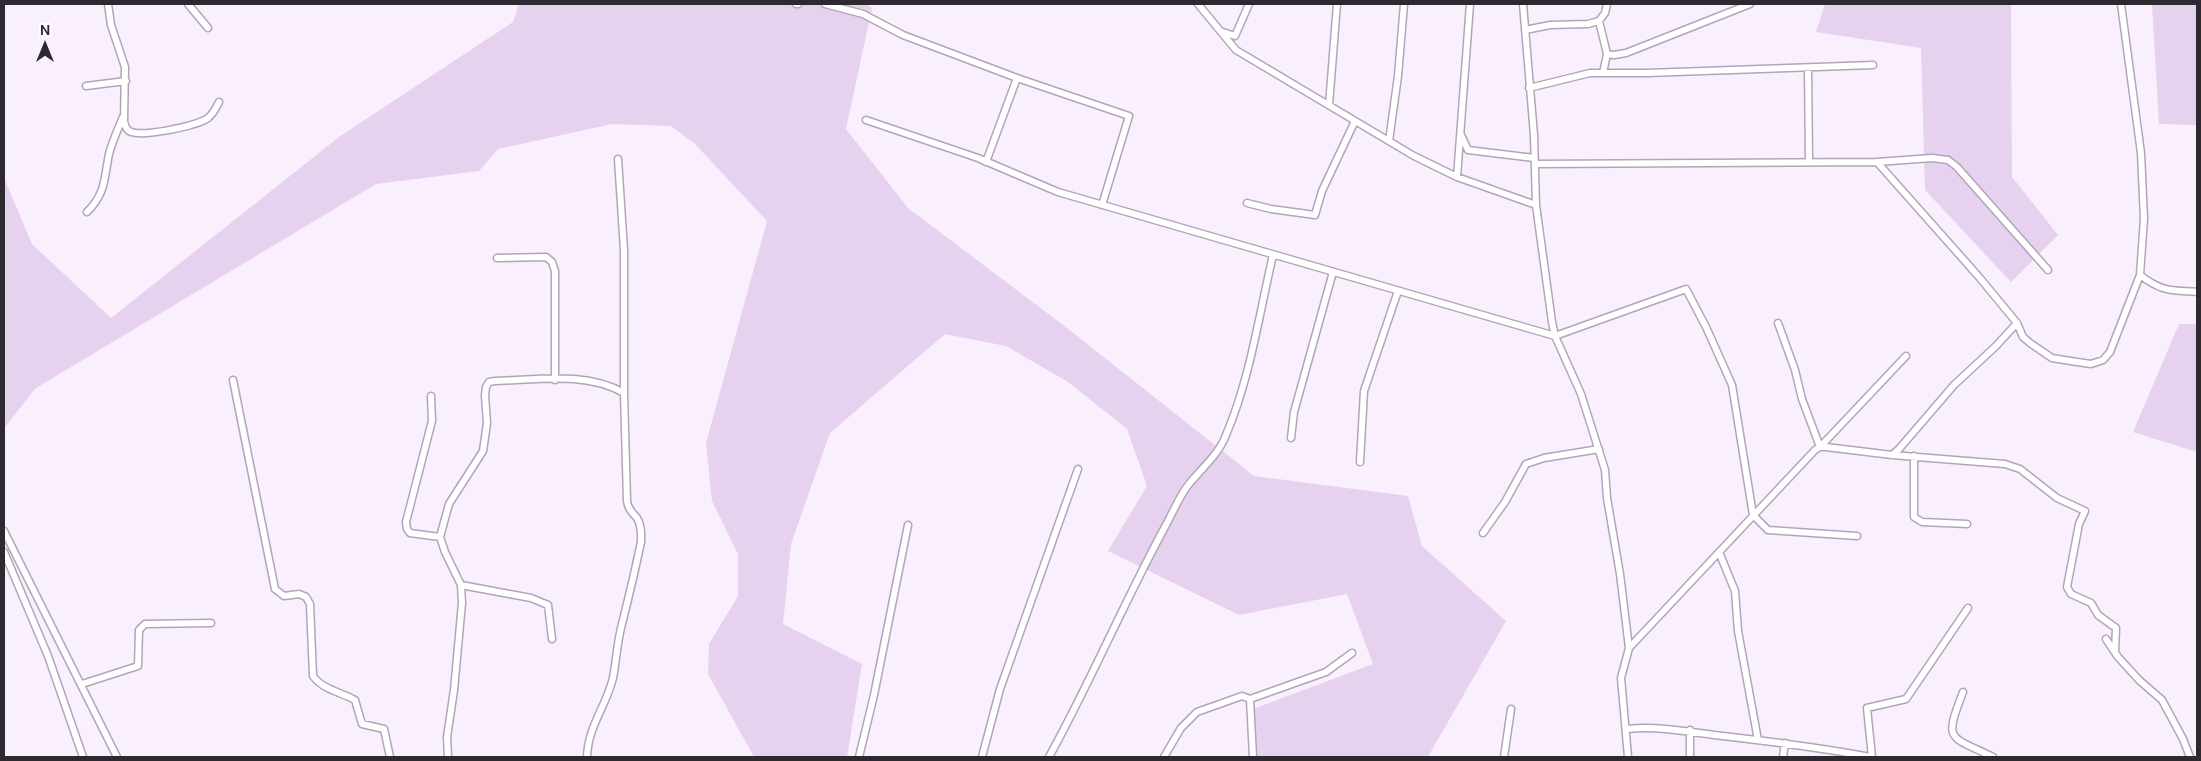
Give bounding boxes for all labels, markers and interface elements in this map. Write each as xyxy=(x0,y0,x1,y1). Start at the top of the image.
north arrow xyxy=(20,20,70,70)
text: N xyxy=(40,21,50,39)

